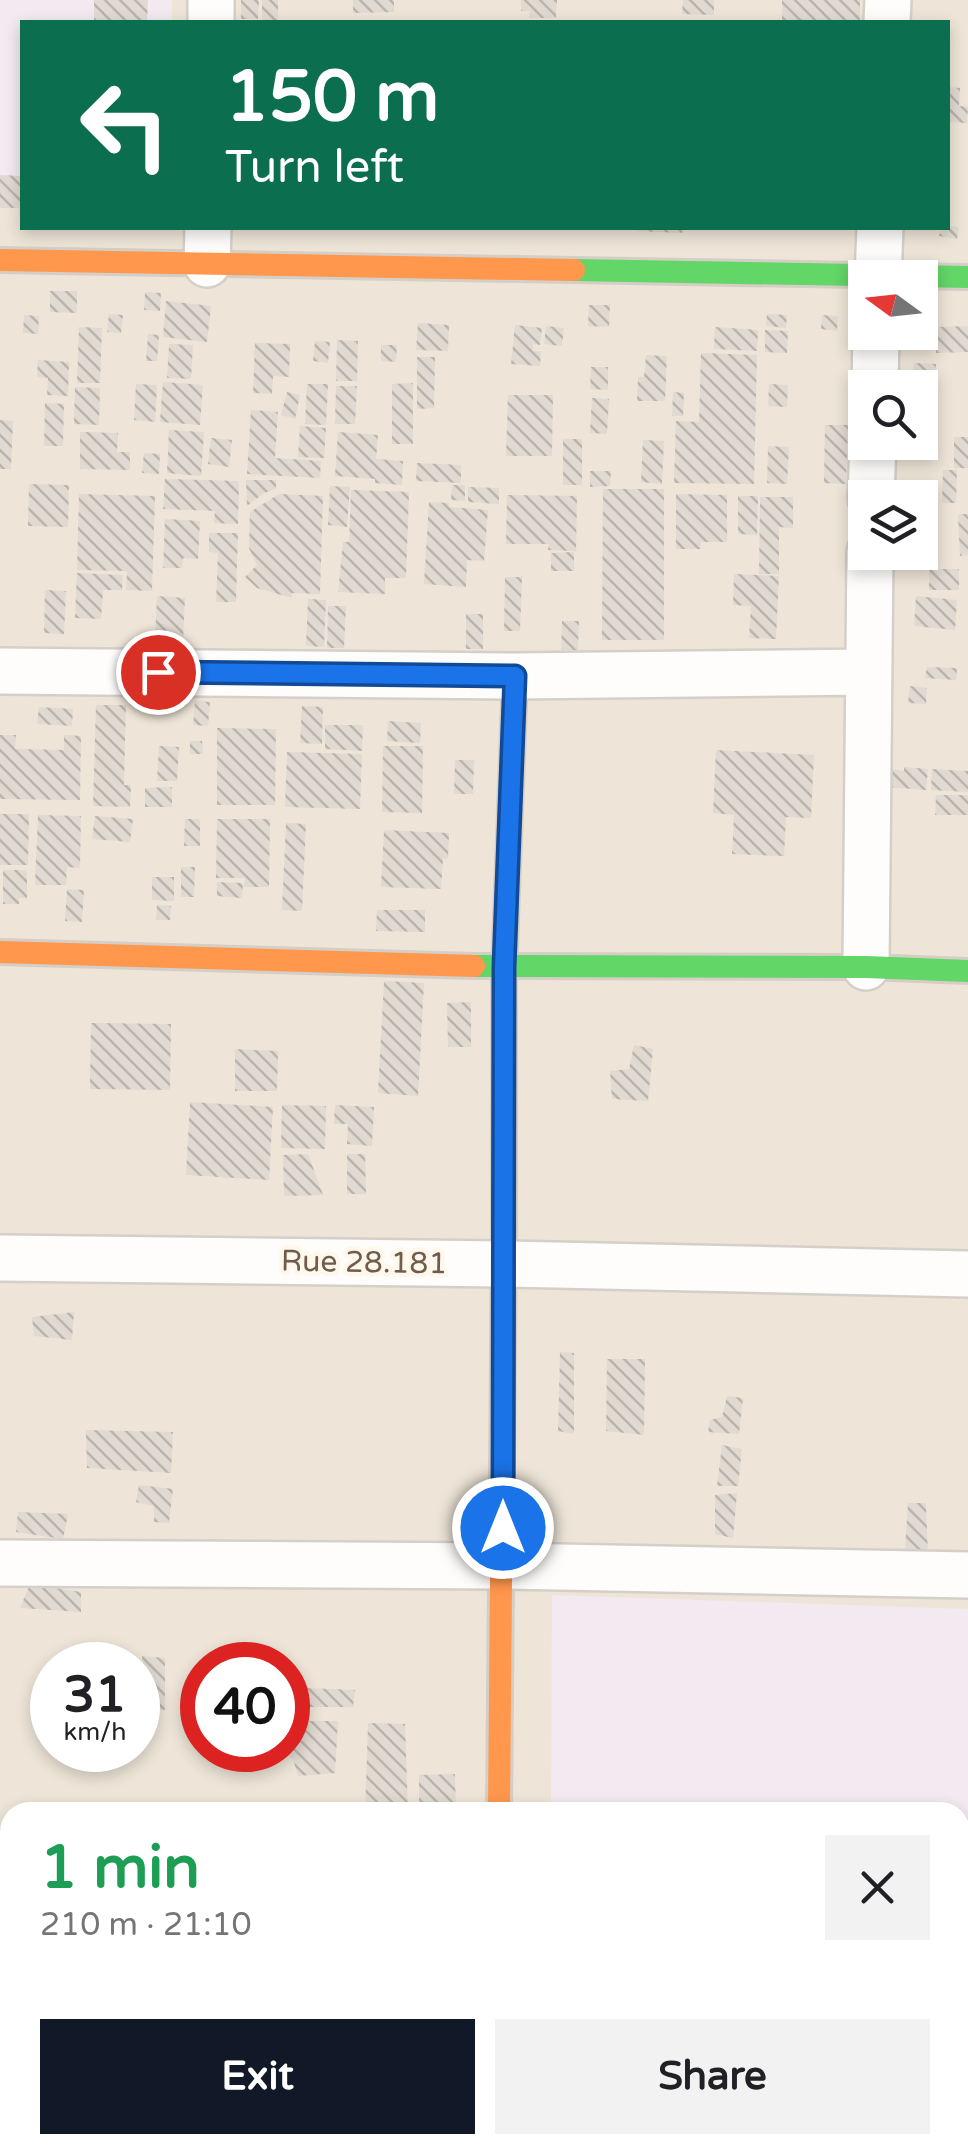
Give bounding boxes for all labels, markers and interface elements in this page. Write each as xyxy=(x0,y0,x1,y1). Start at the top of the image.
text: 150 m xyxy=(225,56,439,140)
icon: left xyxy=(60,60,190,190)
text: Turn left xyxy=(225,141,404,195)
north arrow xyxy=(848,260,938,350)
map controls xyxy=(848,260,938,570)
button: search xyxy=(848,370,938,460)
button: layers xyxy=(848,480,938,570)
pin xyxy=(116,630,201,715)
icon: arrive xyxy=(131,645,186,700)
street label: Rue 28.181 xyxy=(280,1243,448,1282)
position arrow xyxy=(451,1476,555,1580)
speed limit sign: 40 xyxy=(180,1642,310,1772)
text: 31 xyxy=(64,1665,126,1725)
text: km/h xyxy=(64,1717,126,1747)
text: 1 min xyxy=(40,1832,200,1904)
button: close xyxy=(825,1835,930,1940)
text: 210 m · 21:10 xyxy=(40,1906,252,1944)
button: Exit xyxy=(40,2019,475,2134)
button: Share xyxy=(495,2019,930,2134)

